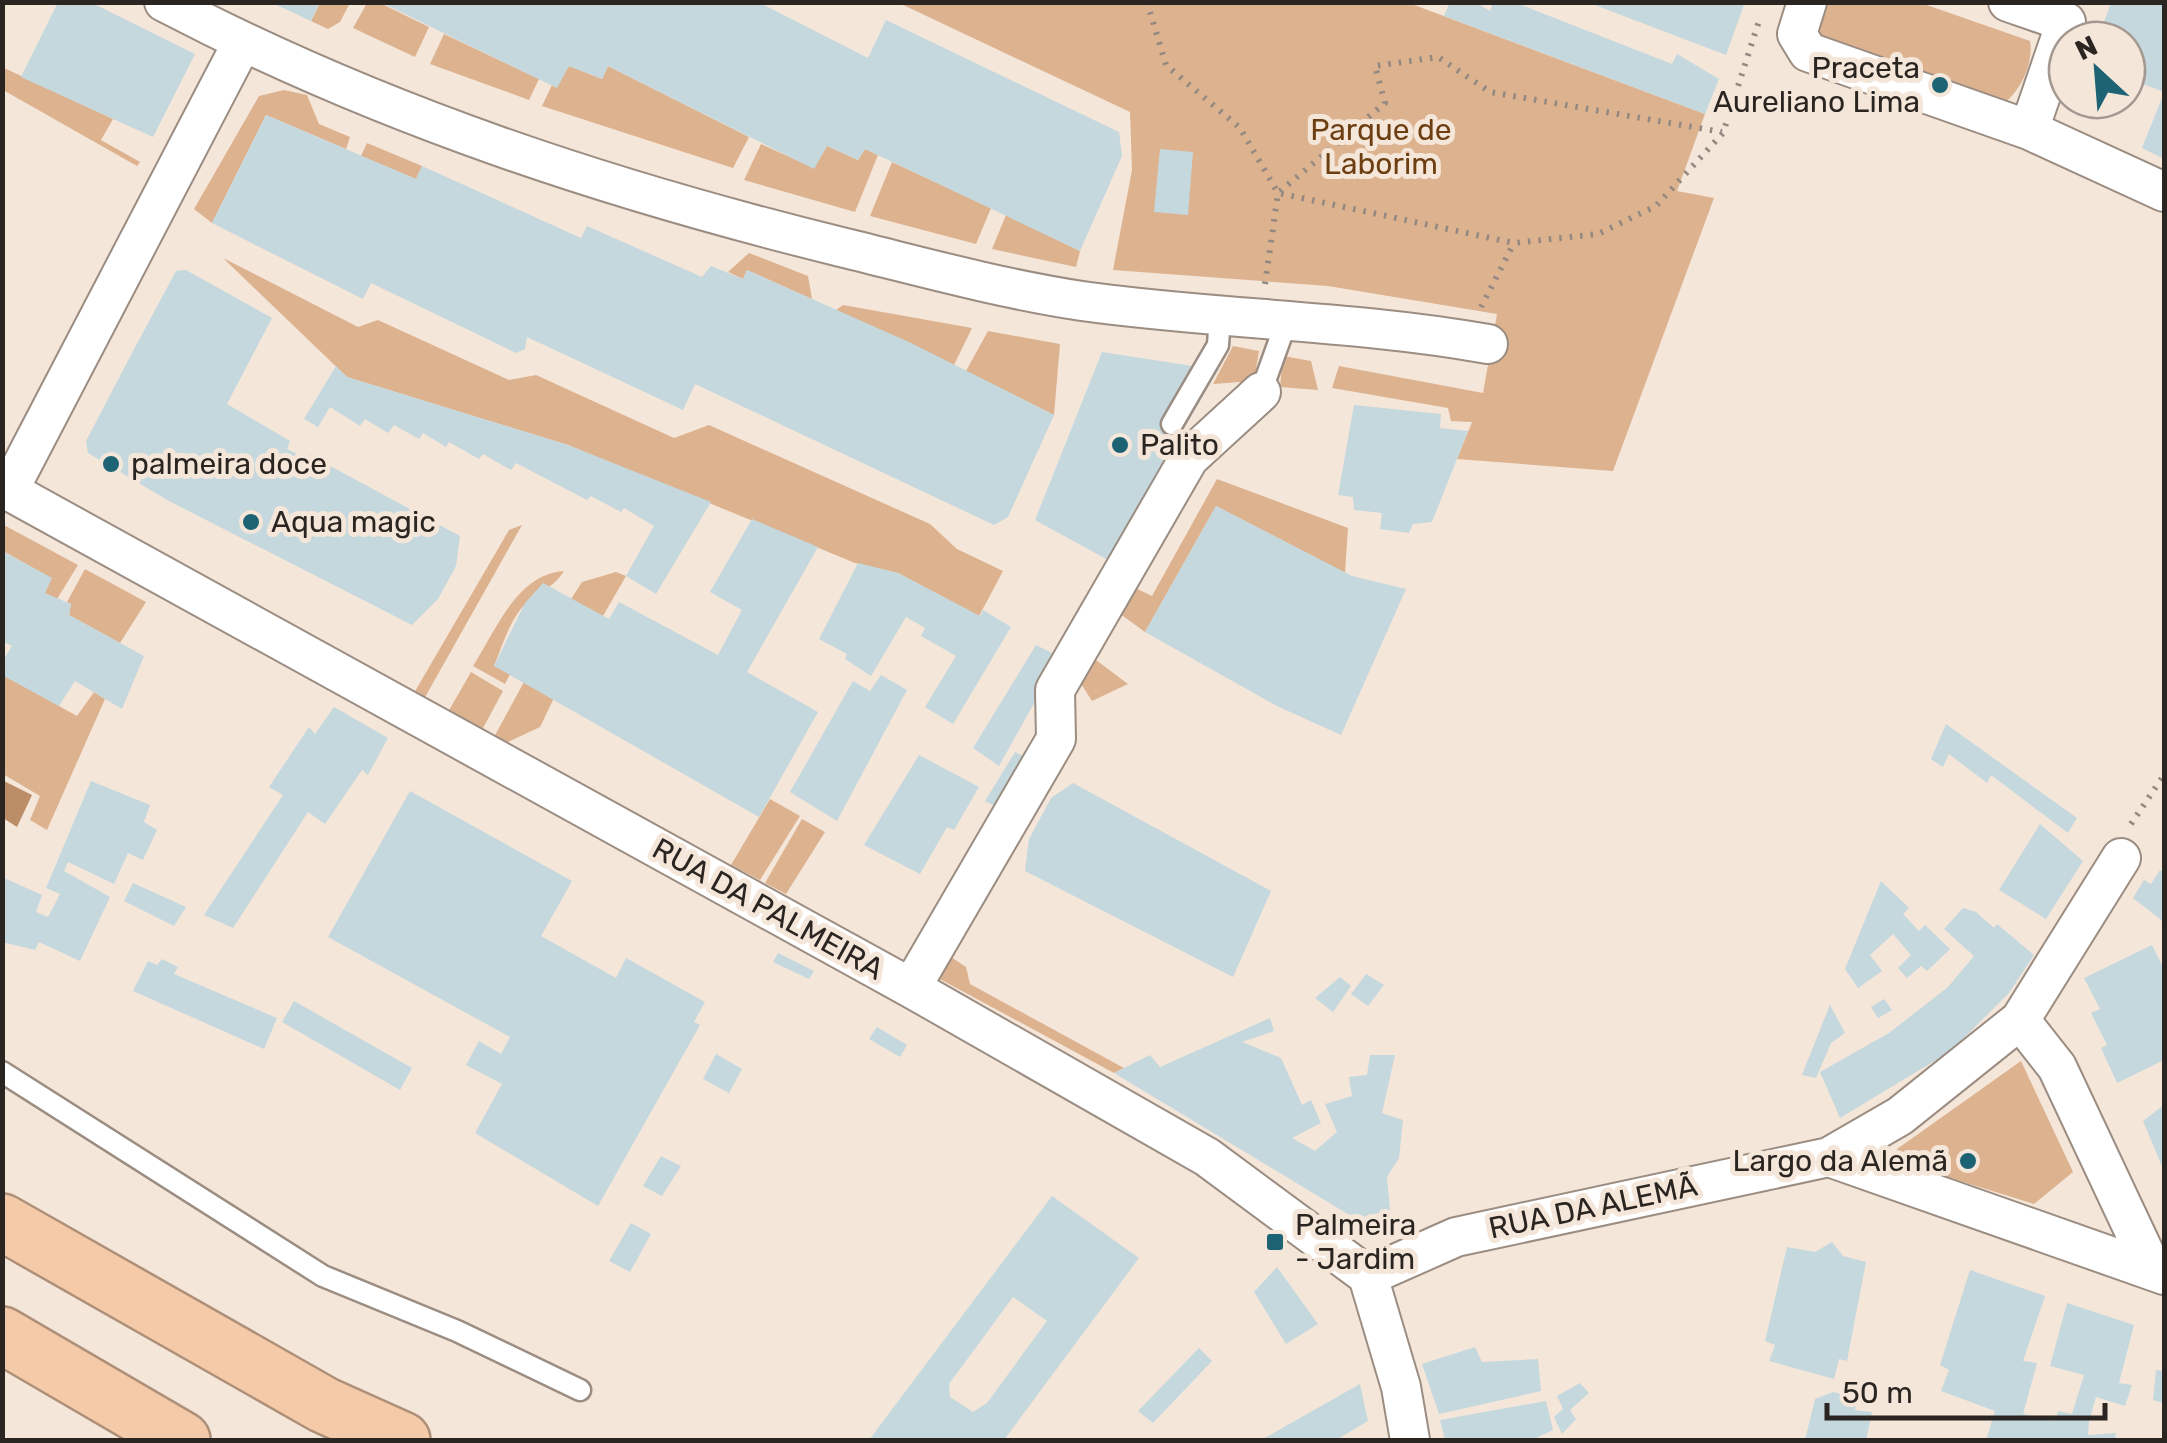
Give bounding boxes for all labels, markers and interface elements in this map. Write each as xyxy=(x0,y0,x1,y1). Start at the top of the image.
north arrow xyxy=(2047,20,2147,120)
text: N xyxy=(2070,29,2103,67)
place label: Praceta Aureliano Lima xyxy=(1713,50,1920,120)
marker: Praceta Aureliano Lima xyxy=(1929,74,1951,96)
park label: Parque de Laborim xyxy=(1310,112,1452,182)
place label: Palito xyxy=(1140,427,1219,463)
marker: Palito xyxy=(1109,434,1131,456)
place label: palmeira doce xyxy=(131,446,327,482)
marker: palmeira doce xyxy=(100,453,122,475)
place label: Aqua magic xyxy=(271,504,436,540)
marker: Aqua magic xyxy=(240,511,262,533)
street label: RUA DA PALMEIRA xyxy=(646,831,890,987)
place label: Largo da Alemã xyxy=(1733,1143,1948,1179)
marker: Largo da Alemã xyxy=(1957,1150,1979,1172)
street label: RUA DA ALEMÃ xyxy=(1485,1167,1701,1247)
place label: Palmeira - Jardim xyxy=(1295,1207,1416,1277)
marker: Palmeira - Jardim xyxy=(1264,1231,1286,1253)
scale bar xyxy=(1827,1358,2104,1420)
text: 50 m xyxy=(1842,1375,1913,1411)

